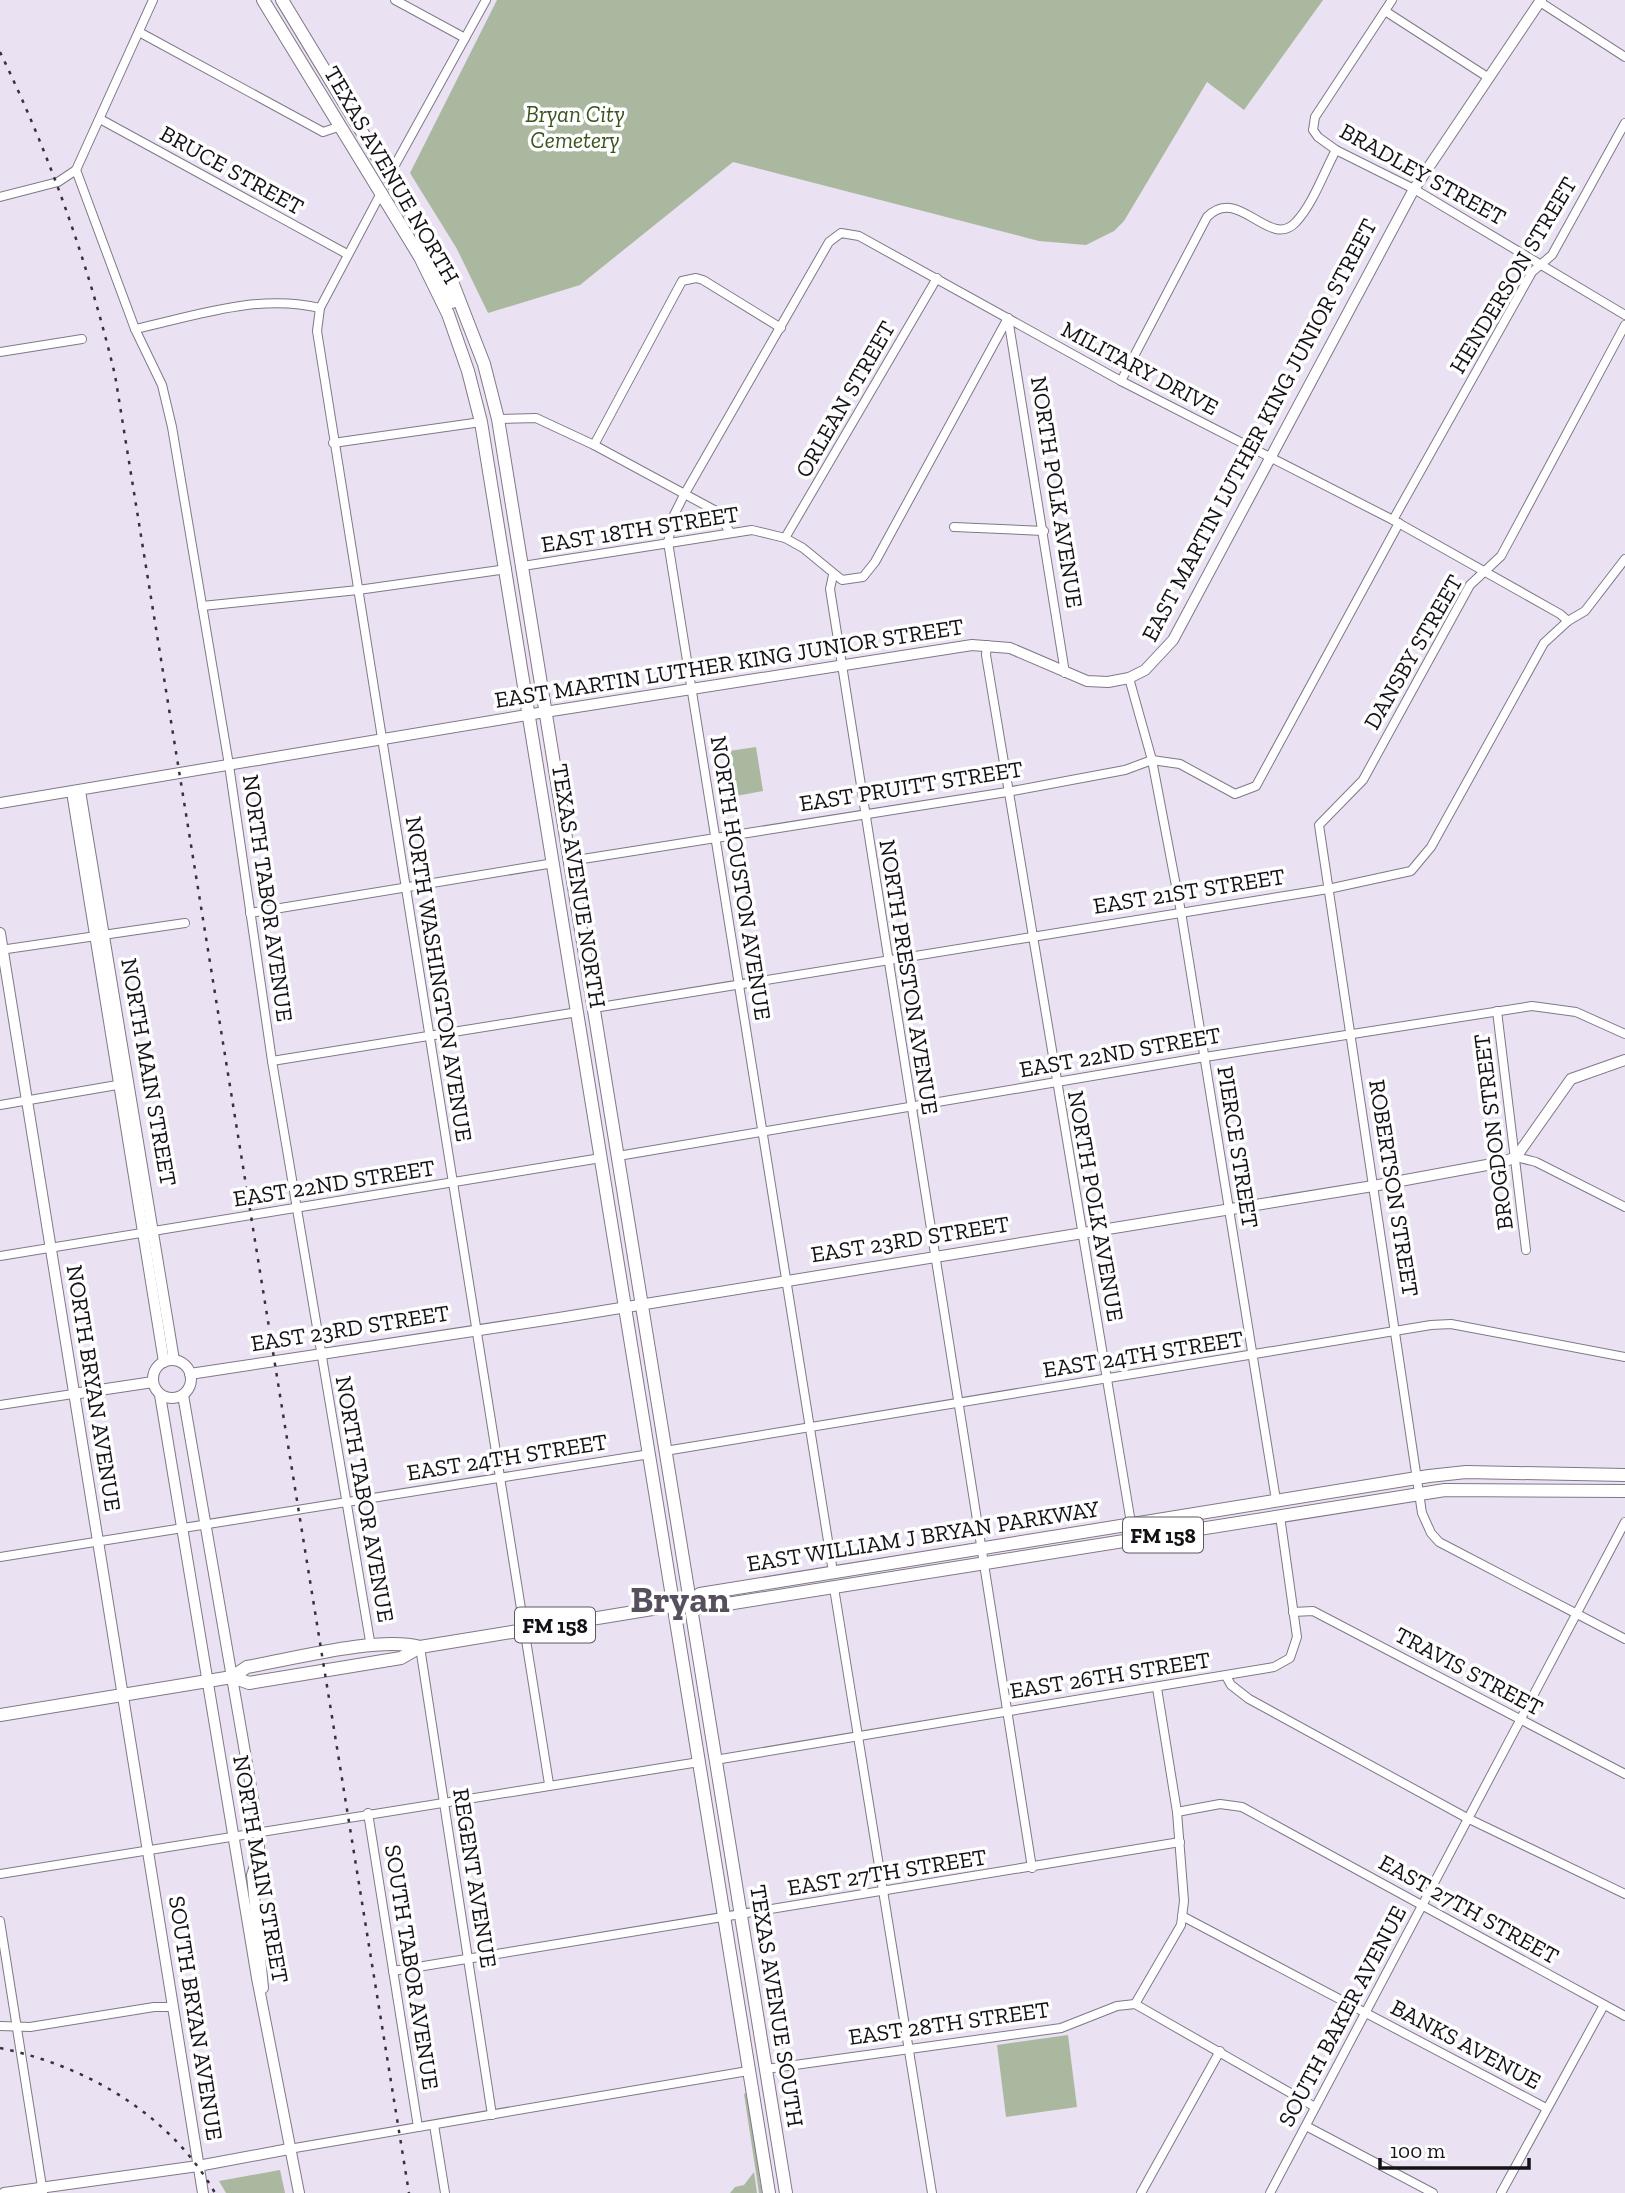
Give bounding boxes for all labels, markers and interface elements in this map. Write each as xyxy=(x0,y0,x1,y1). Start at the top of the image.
street label: TEXAS AVENUE NORTH xyxy=(318,61,466,289)
park label: Bryan City Cemetery xyxy=(525,100,625,154)
street label: BRADLEY STREET xyxy=(1335,117,1511,231)
street label: BRUCE STREET xyxy=(155,119,309,221)
street label: HENDERSON STREET xyxy=(1443,172,1583,378)
street label: EAST MARTIN LUTHER KING JUNIOR STREET xyxy=(1135,214,1383,646)
street label: MILITARY DRIVE xyxy=(1057,315,1223,421)
street label: ORLEAN STREET xyxy=(789,316,901,482)
street label: NORTH POLK AVENUE xyxy=(1025,374,1089,610)
street label: EAST 18TH STREET xyxy=(539,500,741,558)
street label: DANSBY STREET xyxy=(1357,570,1469,734)
street label: EAST MARTIN LUTHER KING JUNIOR STREET xyxy=(492,612,966,714)
street label: NORTH HOUSTON AVENUE xyxy=(705,734,777,1022)
street label: EAST PRUITT STREET xyxy=(797,754,1025,818)
street label: TEXAS AVENUE NORTH xyxy=(546,762,612,1010)
street label: NORTH TABOR AVENUE xyxy=(237,773,299,1023)
street label: NORTH WASHINGTON AVENUE xyxy=(399,814,479,1144)
street label: NORTH PRESTON AVENUE xyxy=(873,838,945,1116)
street label: EAST 21ST STREET xyxy=(1091,862,1287,920)
street label: NORTH MAIN STREET xyxy=(115,956,183,1188)
street label: EAST 22ND STREET xyxy=(1017,1021,1223,1083)
street label: BROGDON STREET xyxy=(1467,1032,1519,1232)
street label: PIERCE STREET xyxy=(1211,1064,1265,1230)
street label: ROBERTSON STREET xyxy=(1363,1078,1425,1298)
street label: NORTH POLK AVENUE xyxy=(1062,1088,1130,1324)
street label: EAST 22ND STREET xyxy=(231,1153,437,1213)
street label: EAST 23RD STREET xyxy=(809,1209,1011,1269)
street label: NORTH BRYAN AVENUE xyxy=(61,1263,127,1513)
street label: EAST 23RD STREET xyxy=(249,1298,451,1358)
street label: EAST 24TH STREET xyxy=(1041,1324,1245,1384)
street label: NORTH TABOR AVENUE xyxy=(330,1374,400,1624)
street label: EAST 24TH STREET xyxy=(405,1427,609,1487)
street label: EAST WILLIAM J BRYAN PARKWAY xyxy=(745,1494,1102,1578)
road number: FM 158 xyxy=(1123,1518,1203,1552)
district label: Bryan xyxy=(630,1577,730,1621)
road number: FM 158 xyxy=(515,1608,595,1642)
street label: TRAVIS STREET xyxy=(1390,1620,1548,1722)
street label: EAST 26TH STREET xyxy=(1008,1645,1212,1705)
street label: NORTH MAIN STREET xyxy=(227,1753,295,1985)
street label: REGENT AVENUE xyxy=(447,1786,503,1970)
street label: EAST 27TH STREET xyxy=(785,1842,989,1902)
street label: SOUTH TABOR AVENUE xyxy=(379,1843,445,2091)
street label: EAST 27TH STREET xyxy=(1374,1848,1564,1970)
street label: TEXAS AVENUE SOUTH xyxy=(744,1883,810,2129)
street label: SOUTH BRYAN AVENUE xyxy=(163,1894,229,2142)
street label: SOUTH BAKER AVENUE xyxy=(1272,1901,1412,2131)
street label: BANKS AVENUE xyxy=(1386,1993,1546,2095)
street label: EAST 28TH STREET xyxy=(847,1995,1051,2051)
scale bar xyxy=(1380,2126,1529,2170)
text: 100 m xyxy=(1390,2138,1445,2163)

